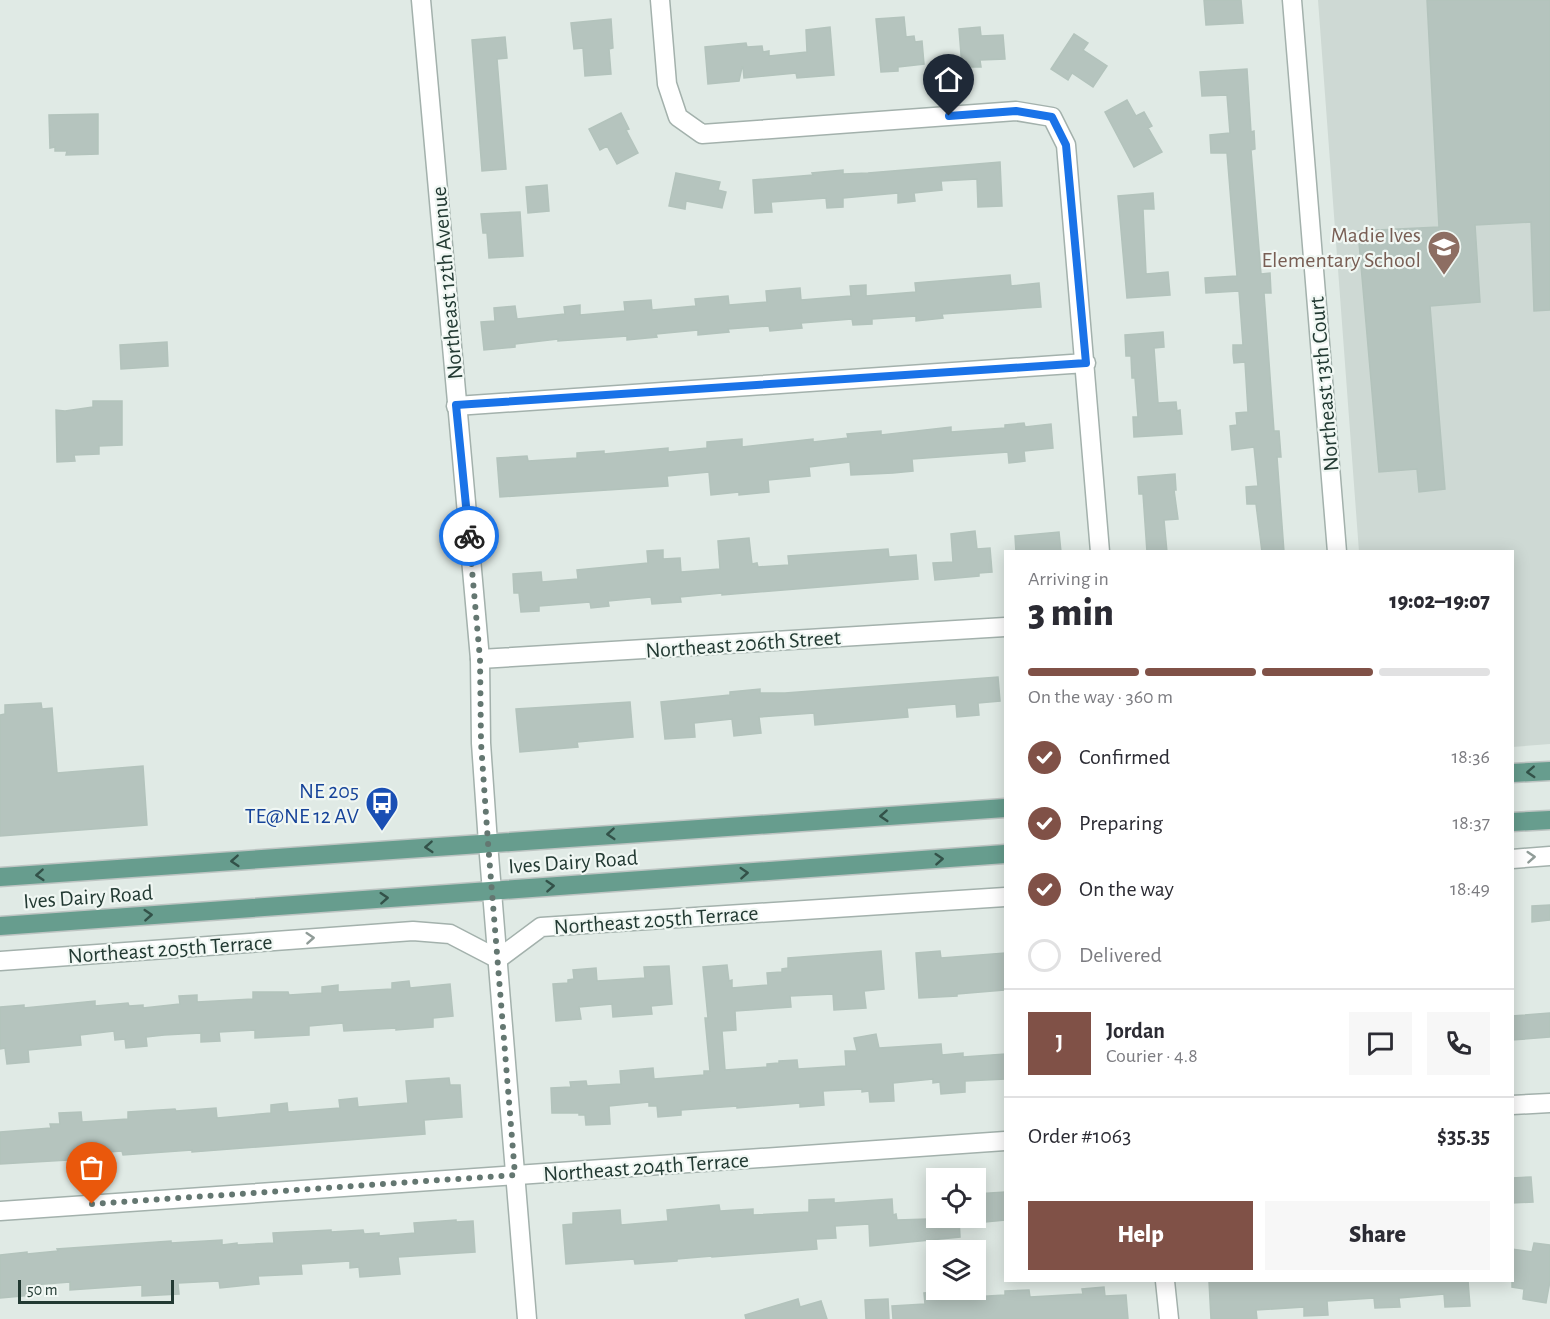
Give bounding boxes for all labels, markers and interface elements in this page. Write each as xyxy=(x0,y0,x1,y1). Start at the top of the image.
pin xyxy=(923,54,974,116)
icon: home xyxy=(932,63,965,96)
street label: Northeast 12th Avenue xyxy=(428,186,466,380)
place label: Madie Ives Elementary School xyxy=(1261,224,1421,271)
school or university icon: Madie Ives Elementary School xyxy=(1426,229,1462,276)
street label: Northeast 13th Court xyxy=(1305,296,1343,472)
courier xyxy=(439,506,499,566)
icon: bike xyxy=(453,520,486,553)
text: Arriving in xyxy=(1028,569,1109,589)
text: 19:02–19:07 xyxy=(1389,590,1490,612)
text: 3 min xyxy=(1028,594,1114,633)
street label: Northeast 206th Street xyxy=(645,626,841,662)
text: On the way · 360 m xyxy=(1028,687,1173,707)
icon: check xyxy=(1028,741,1061,774)
text: Confirmed xyxy=(1079,746,1170,768)
text: 18:36 xyxy=(1451,747,1490,767)
one-way arrow xyxy=(1526,766,1535,779)
place label: NE 205 TE@NE 12 AV xyxy=(245,780,360,827)
bus stop icon: NE 205 TE@NE 12 AV xyxy=(364,785,400,832)
icon: check xyxy=(1028,807,1061,840)
one-way arrow xyxy=(879,809,888,822)
text: Preparing xyxy=(1079,812,1163,834)
text: 18:37 xyxy=(1452,813,1490,833)
one-way arrow xyxy=(607,828,616,841)
one-way arrow xyxy=(425,840,434,853)
street label: Ives Dairy Road xyxy=(507,846,639,878)
one-way arrow xyxy=(1526,851,1536,864)
one-way arrow xyxy=(934,853,944,866)
one-way arrow xyxy=(230,854,239,867)
one-way arrow xyxy=(740,866,749,879)
one-way arrow xyxy=(36,868,45,881)
icon: check xyxy=(1028,873,1061,906)
text: On the way xyxy=(1079,878,1174,900)
text: 18:49 xyxy=(1450,879,1490,899)
one-way arrow xyxy=(545,880,554,893)
street label: Ives Dairy Road xyxy=(22,881,154,913)
one-way arrow xyxy=(380,892,389,905)
street label: Northeast 205th Terrace xyxy=(553,902,759,938)
one-way arrow xyxy=(143,909,152,922)
street label: Northeast 205th Terrace xyxy=(67,931,273,967)
one-way arrow xyxy=(305,932,314,945)
text: Delivered xyxy=(1079,944,1162,966)
button: chat xyxy=(1349,1012,1412,1075)
button: phone xyxy=(1427,1012,1490,1075)
text: Jordan xyxy=(1106,1020,1165,1042)
text: J xyxy=(1056,1032,1063,1054)
text: Courier · 4.8 xyxy=(1106,1046,1198,1066)
text: Order #1063 xyxy=(1028,1125,1131,1147)
text: $35.35 xyxy=(1437,1125,1490,1147)
pin xyxy=(66,1142,117,1204)
street label: Northeast 204th Terrace xyxy=(542,1149,750,1185)
icon: bag xyxy=(75,1151,108,1184)
map controls xyxy=(926,1168,986,1300)
button: locate xyxy=(926,1168,986,1228)
button: Help xyxy=(1028,1201,1253,1270)
button: Share xyxy=(1265,1201,1490,1270)
button: layers xyxy=(926,1240,986,1300)
scale bar xyxy=(18,1277,174,1304)
text: 50 m xyxy=(27,1282,58,1298)

